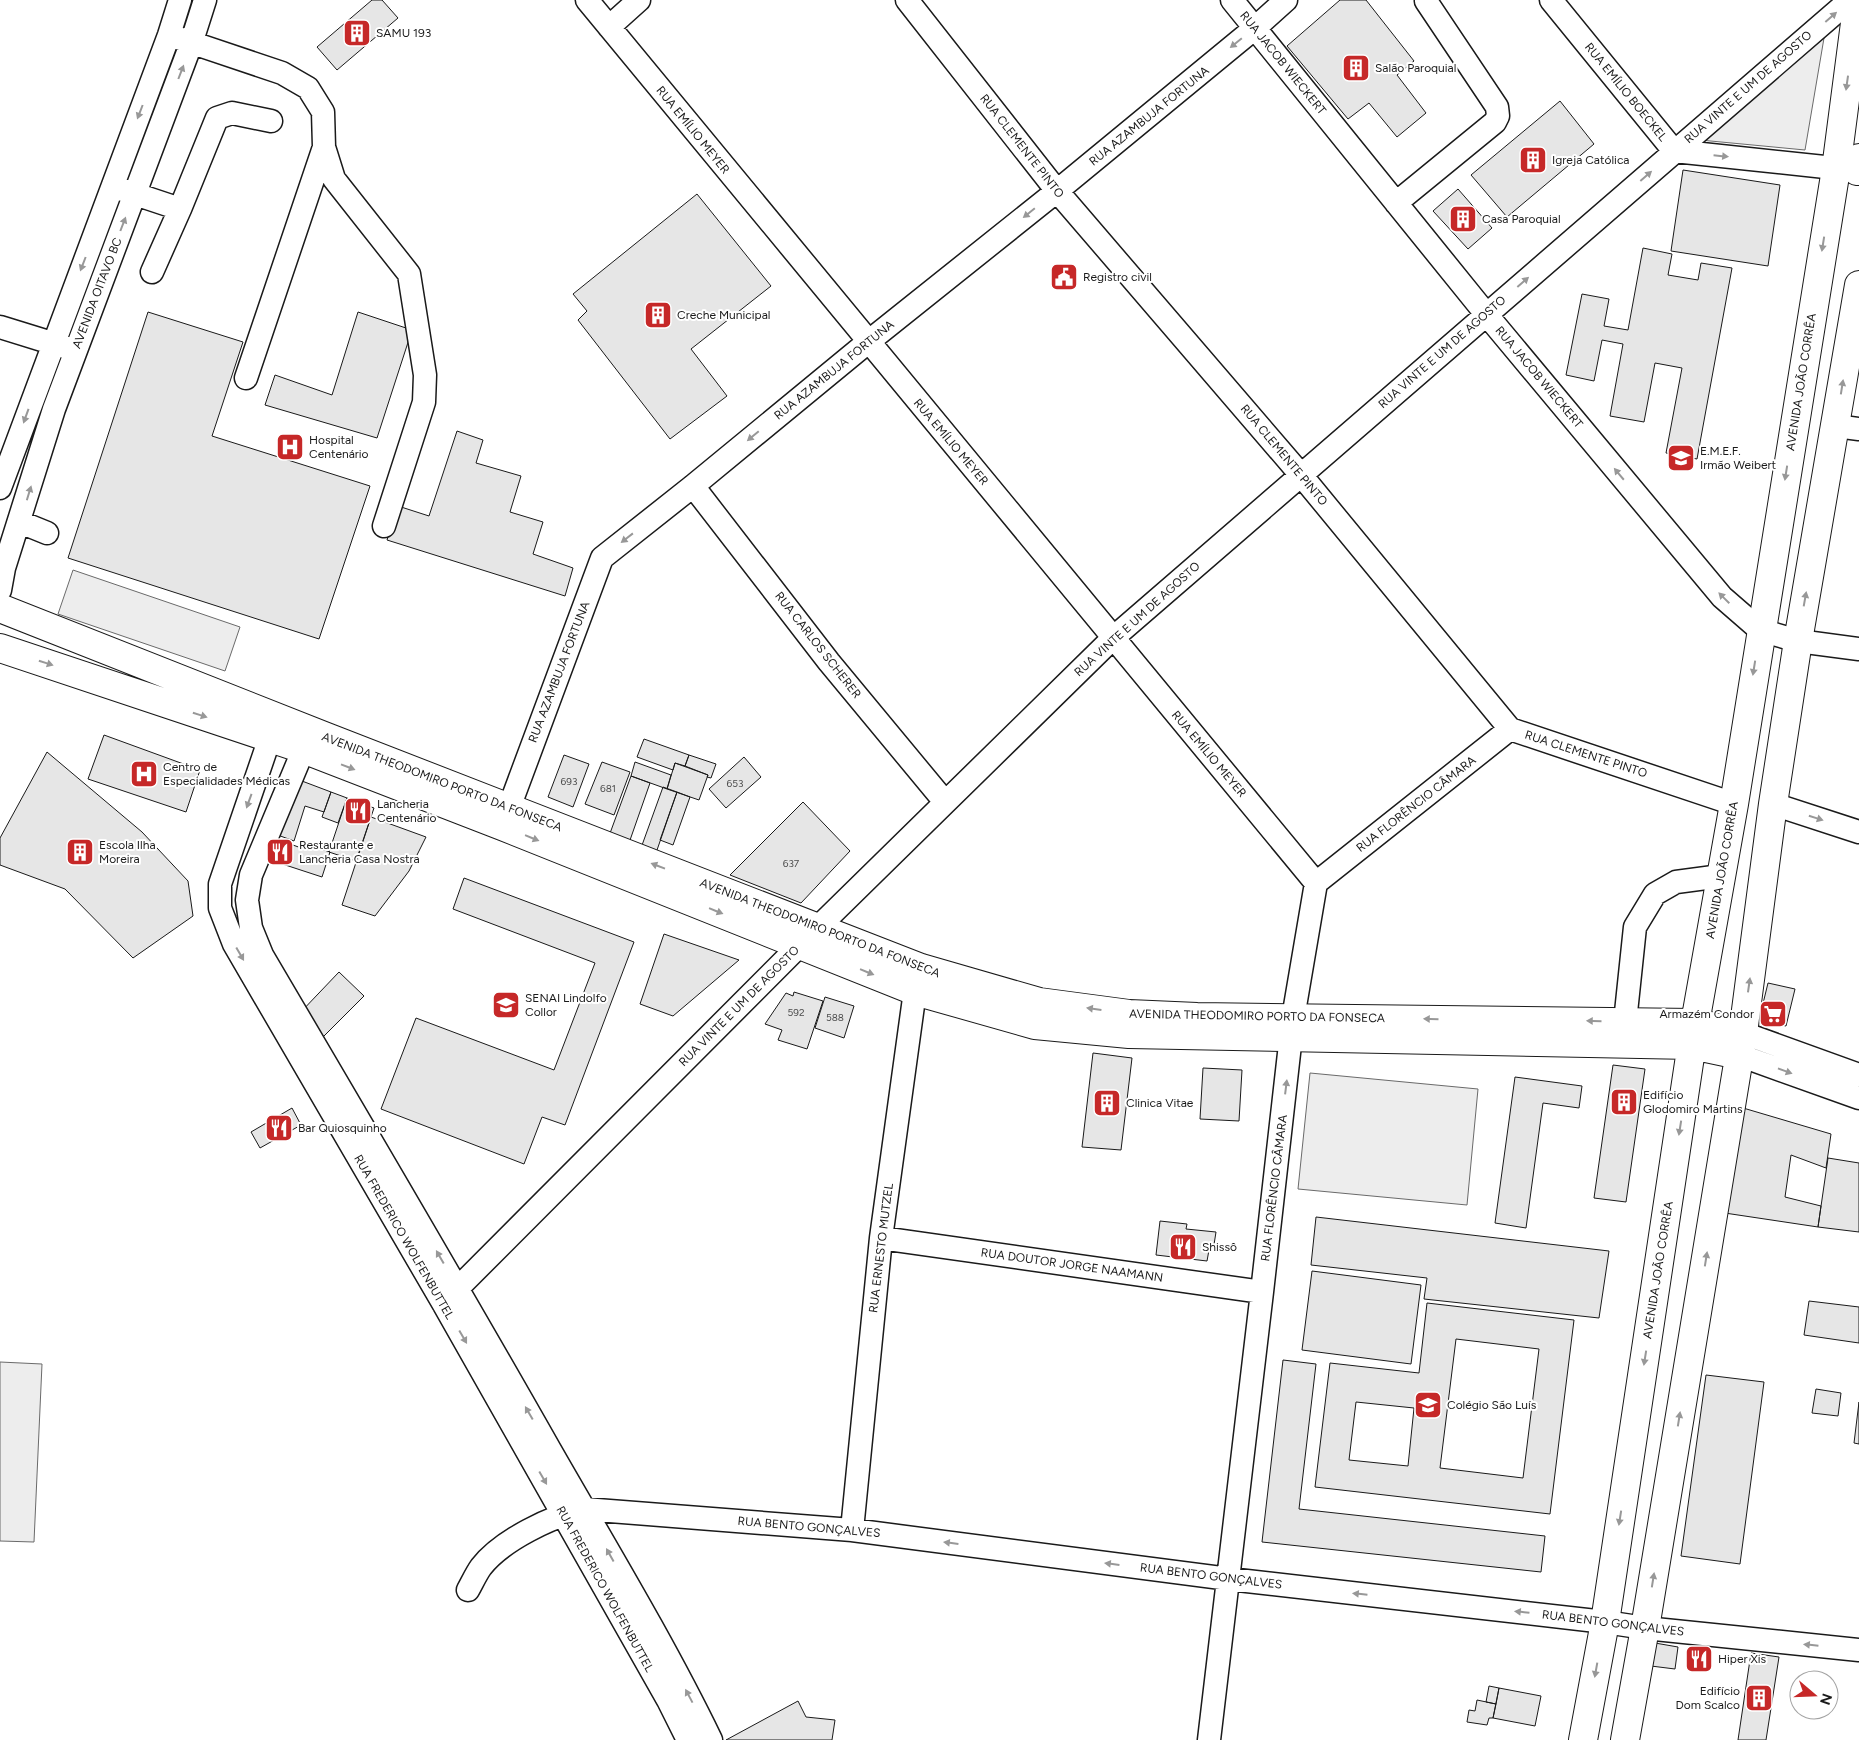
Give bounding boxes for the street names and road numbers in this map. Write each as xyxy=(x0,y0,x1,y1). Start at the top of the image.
street label: RUA JACOB WIECKERT xyxy=(1237,9,1329,118)
street label: RUA VINTE E UM DE AGOSTO xyxy=(1681,28,1815,146)
street label: RUA EMÍLIO BOECKEL xyxy=(1582,40,1670,145)
street label: RUA AZAMBUJA FORTUNA xyxy=(1086,63,1212,169)
street label: RUA EMÍLIO MEYER xyxy=(653,83,733,177)
street label: RUA CLEMENTE PINTO xyxy=(977,91,1067,201)
street label: AVENIDA OITAVO BC xyxy=(69,235,125,350)
street label: RUA VINTE E UM DE AGOSTO xyxy=(1375,293,1509,411)
street label: AVENIDA JOÃO CORRÊA xyxy=(1783,312,1819,452)
street label: RUA AZAMBUJA FORTUNA xyxy=(771,317,897,423)
street label: RUA JACOB WIECKERT xyxy=(1492,323,1586,431)
street label: RUA EMÍLIO MEYER xyxy=(911,396,991,488)
street label: RUA CLEMENTE PINTO xyxy=(1238,402,1330,508)
street label: RUA VINTE E UM DE AGOSTO xyxy=(1071,559,1203,679)
street label: RUA CARLOS SCHERER xyxy=(772,589,864,701)
street label: RUA AZAMBUJA FORTUNA xyxy=(526,599,592,745)
street label: RUA EMÍLIO MEYER xyxy=(1169,708,1249,800)
street label: RUA CLEMENTE PINTO xyxy=(1523,728,1649,780)
street label: AVENIDA THEODOMIRO PORTO DA FONSECA xyxy=(320,730,564,834)
street label: RUA FLORÊNCIO CÂMARA xyxy=(1353,753,1479,855)
street label: AVENIDA JOÃO CORRÊA xyxy=(1703,800,1741,940)
street label: AVENIDA THEODOMIRO PORTO DA FONSECA xyxy=(698,876,942,980)
street label: RUA VINTE E UM DE AGOSTO xyxy=(676,943,802,1069)
street label: AVENIDA THEODOMIRO PORTO DA FONSECA xyxy=(1129,1007,1385,1025)
street label: RUA FLORÊNCIO CÂMARA xyxy=(1258,1114,1290,1262)
street label: RUA FREDERICO WOLFENBUTTEL xyxy=(351,1152,457,1322)
street label: RUA ERNESTO MUTZEL xyxy=(866,1182,896,1314)
street label: AVENIDA JOÃO CORRÊA xyxy=(1640,1200,1676,1340)
street label: RUA DOUTOR JORGE NAAMANN xyxy=(980,1245,1164,1285)
street label: RUA FREDERICO WOLFENBUTTEL xyxy=(553,1504,657,1675)
street label: RUA BENTO GONÇALVES xyxy=(737,1514,881,1540)
street label: RUA BENTO GONÇALVES xyxy=(1139,1560,1283,1592)
street label: RUA BENTO GONÇALVES xyxy=(1541,1607,1685,1639)

